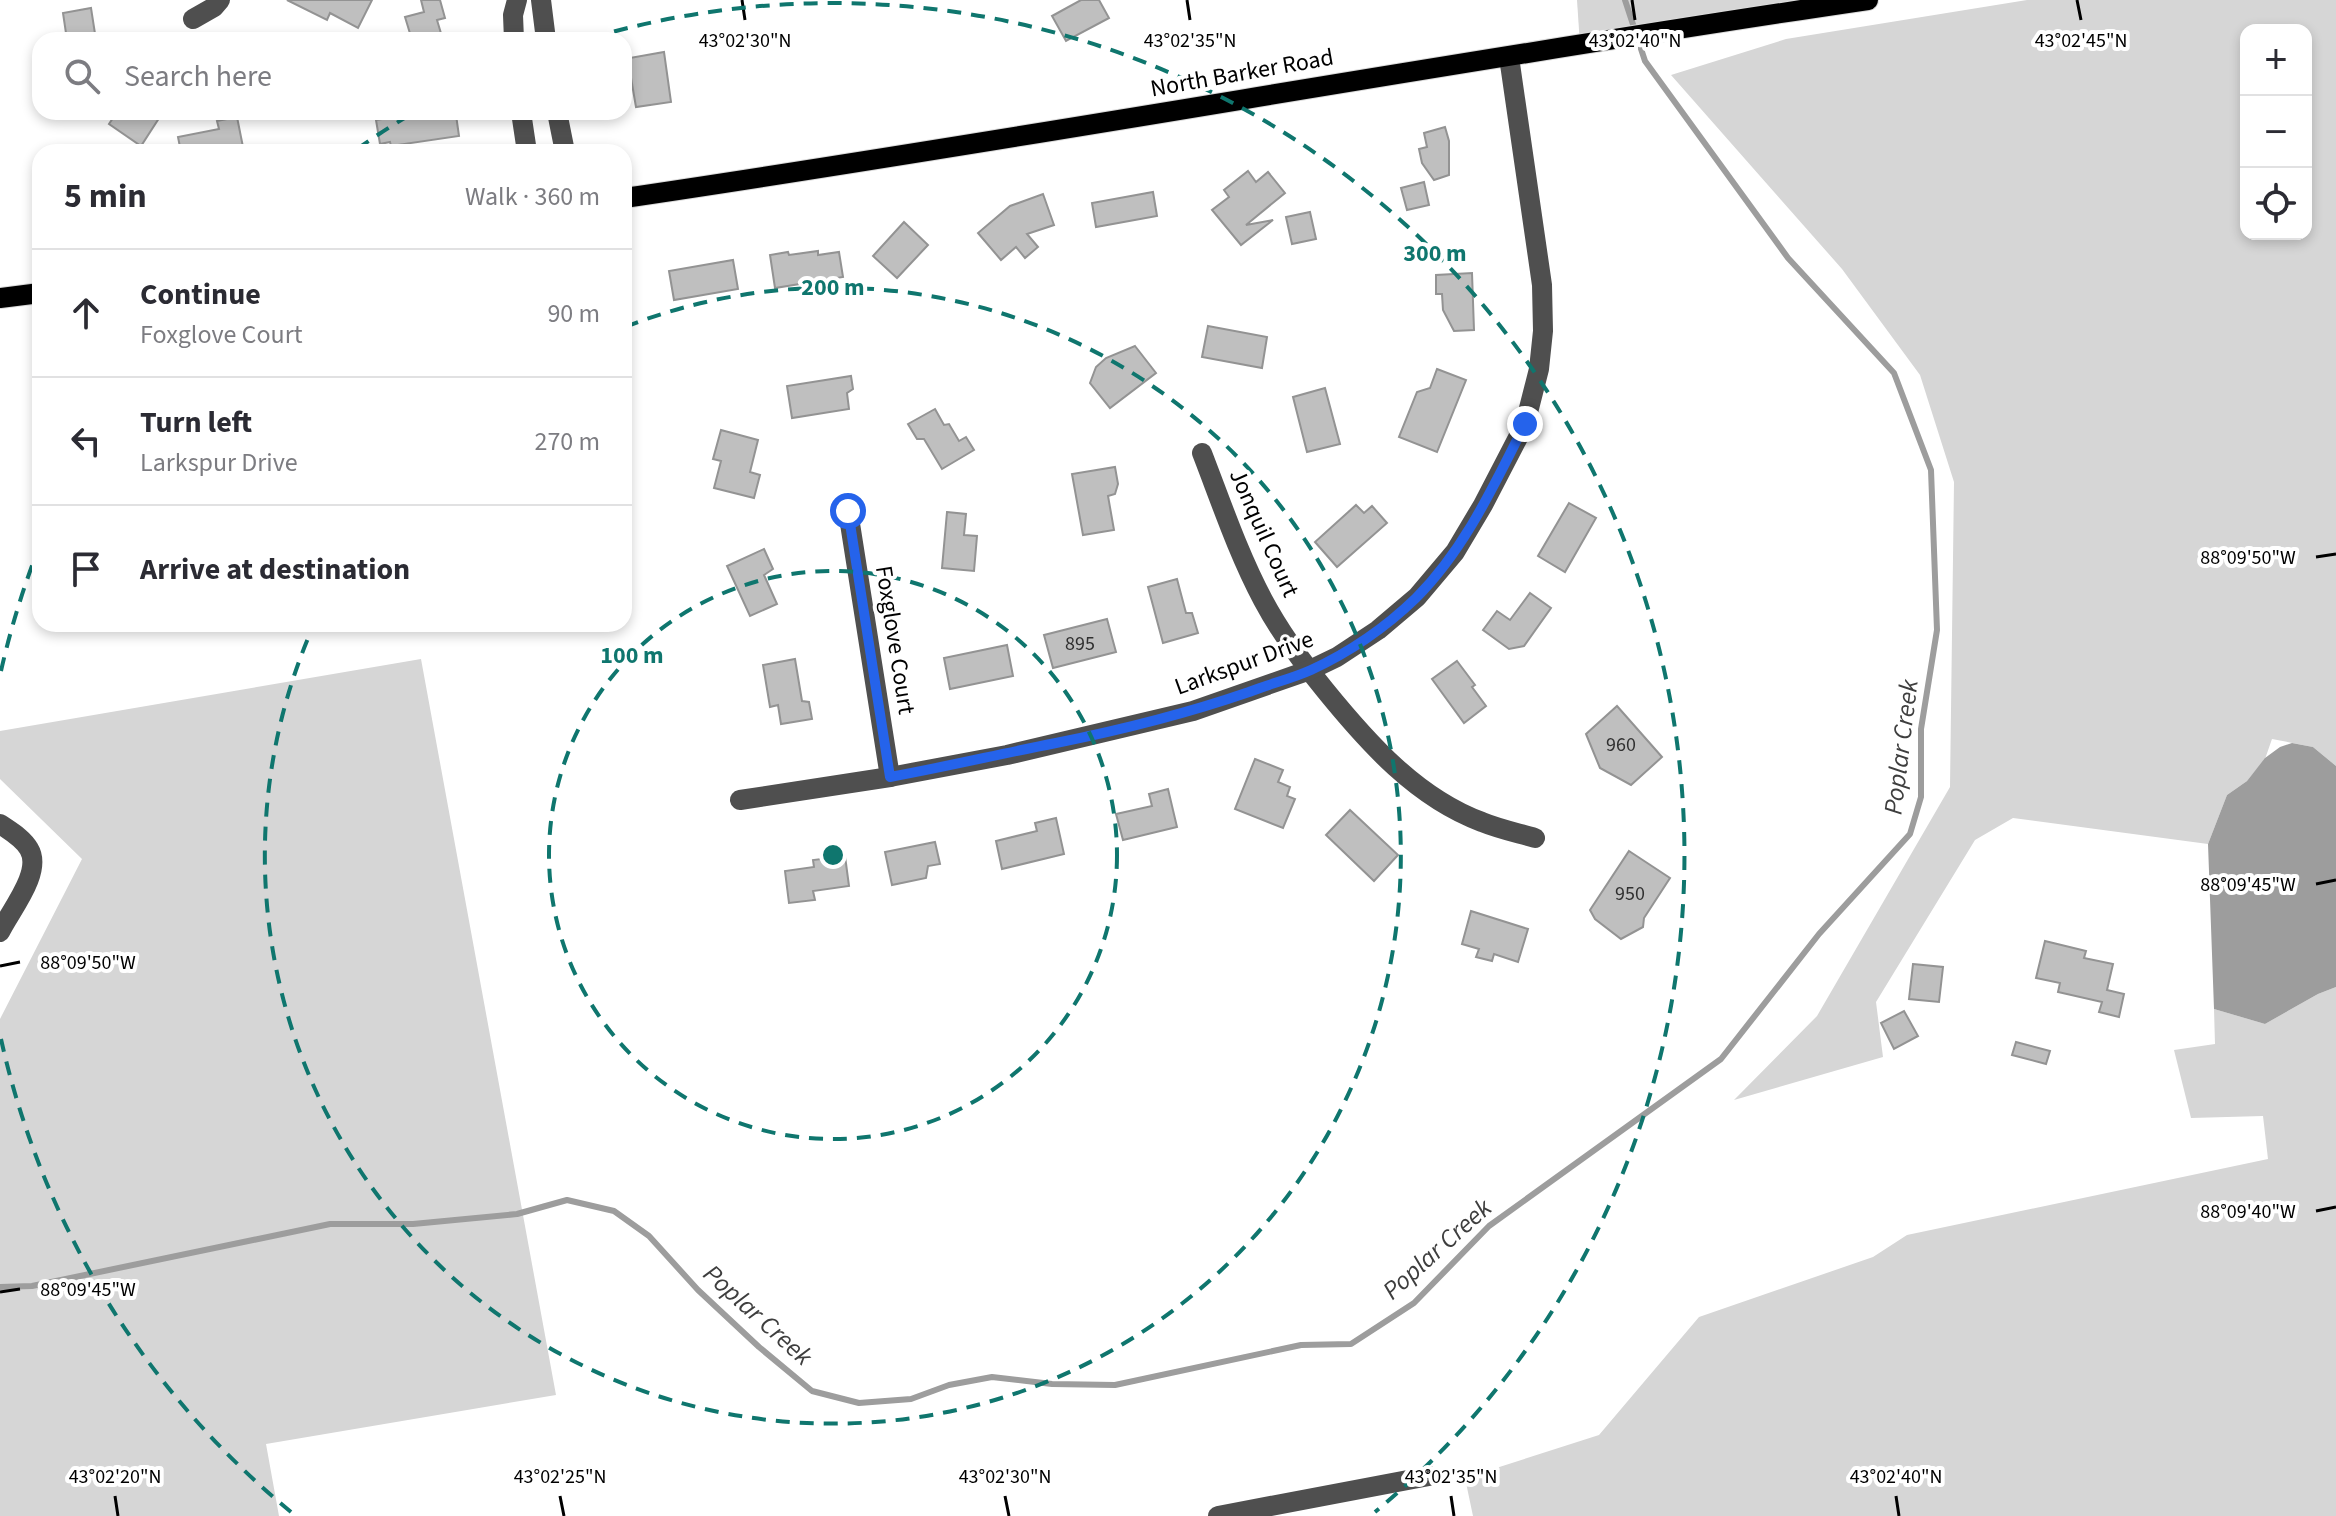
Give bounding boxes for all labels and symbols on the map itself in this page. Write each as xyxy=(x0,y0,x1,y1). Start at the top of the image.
text: 43°02'30"N xyxy=(699,27,791,55)
text: 43°02'35"N xyxy=(1144,27,1236,55)
text: 43°02'40"N xyxy=(1589,27,1681,55)
text: 43°02'45"N xyxy=(2035,27,2127,55)
street label: North Barker Road xyxy=(1148,40,1336,106)
text: 300 m xyxy=(1403,236,1467,271)
text: 200 m xyxy=(801,270,865,305)
route end xyxy=(1507,406,1543,442)
street label: Jonquil Court xyxy=(1220,463,1308,603)
route start xyxy=(830,493,866,529)
text: 88°09'50"W xyxy=(2200,544,2296,572)
street label: Foxglove Court xyxy=(866,563,924,717)
street label: Larkspur Drive xyxy=(1170,622,1318,704)
house number: 895 xyxy=(1065,630,1095,658)
text: 100 m xyxy=(600,638,664,673)
water label: Poplar Creek xyxy=(1874,677,1928,817)
house number: 960 xyxy=(1606,731,1636,759)
centre of rings xyxy=(819,841,847,869)
text: 88°09'45"W xyxy=(2200,871,2296,899)
house number: 950 xyxy=(1615,880,1645,908)
text: 88°09'50"W xyxy=(40,949,136,977)
water label: Poplar Creek xyxy=(1374,1189,1500,1308)
text: 88°09'40"W xyxy=(2200,1198,2296,1226)
water label: Poplar Creek xyxy=(695,1256,821,1375)
text: 88°09'45"W xyxy=(40,1276,136,1304)
text: 43°02'20"N xyxy=(69,1463,161,1491)
text: 43°02'25"N xyxy=(514,1463,606,1491)
text: 43°02'30"N xyxy=(959,1463,1051,1491)
text: 43°02'35"N xyxy=(1405,1463,1497,1491)
text: 43°02'40"N xyxy=(1850,1463,1942,1491)

